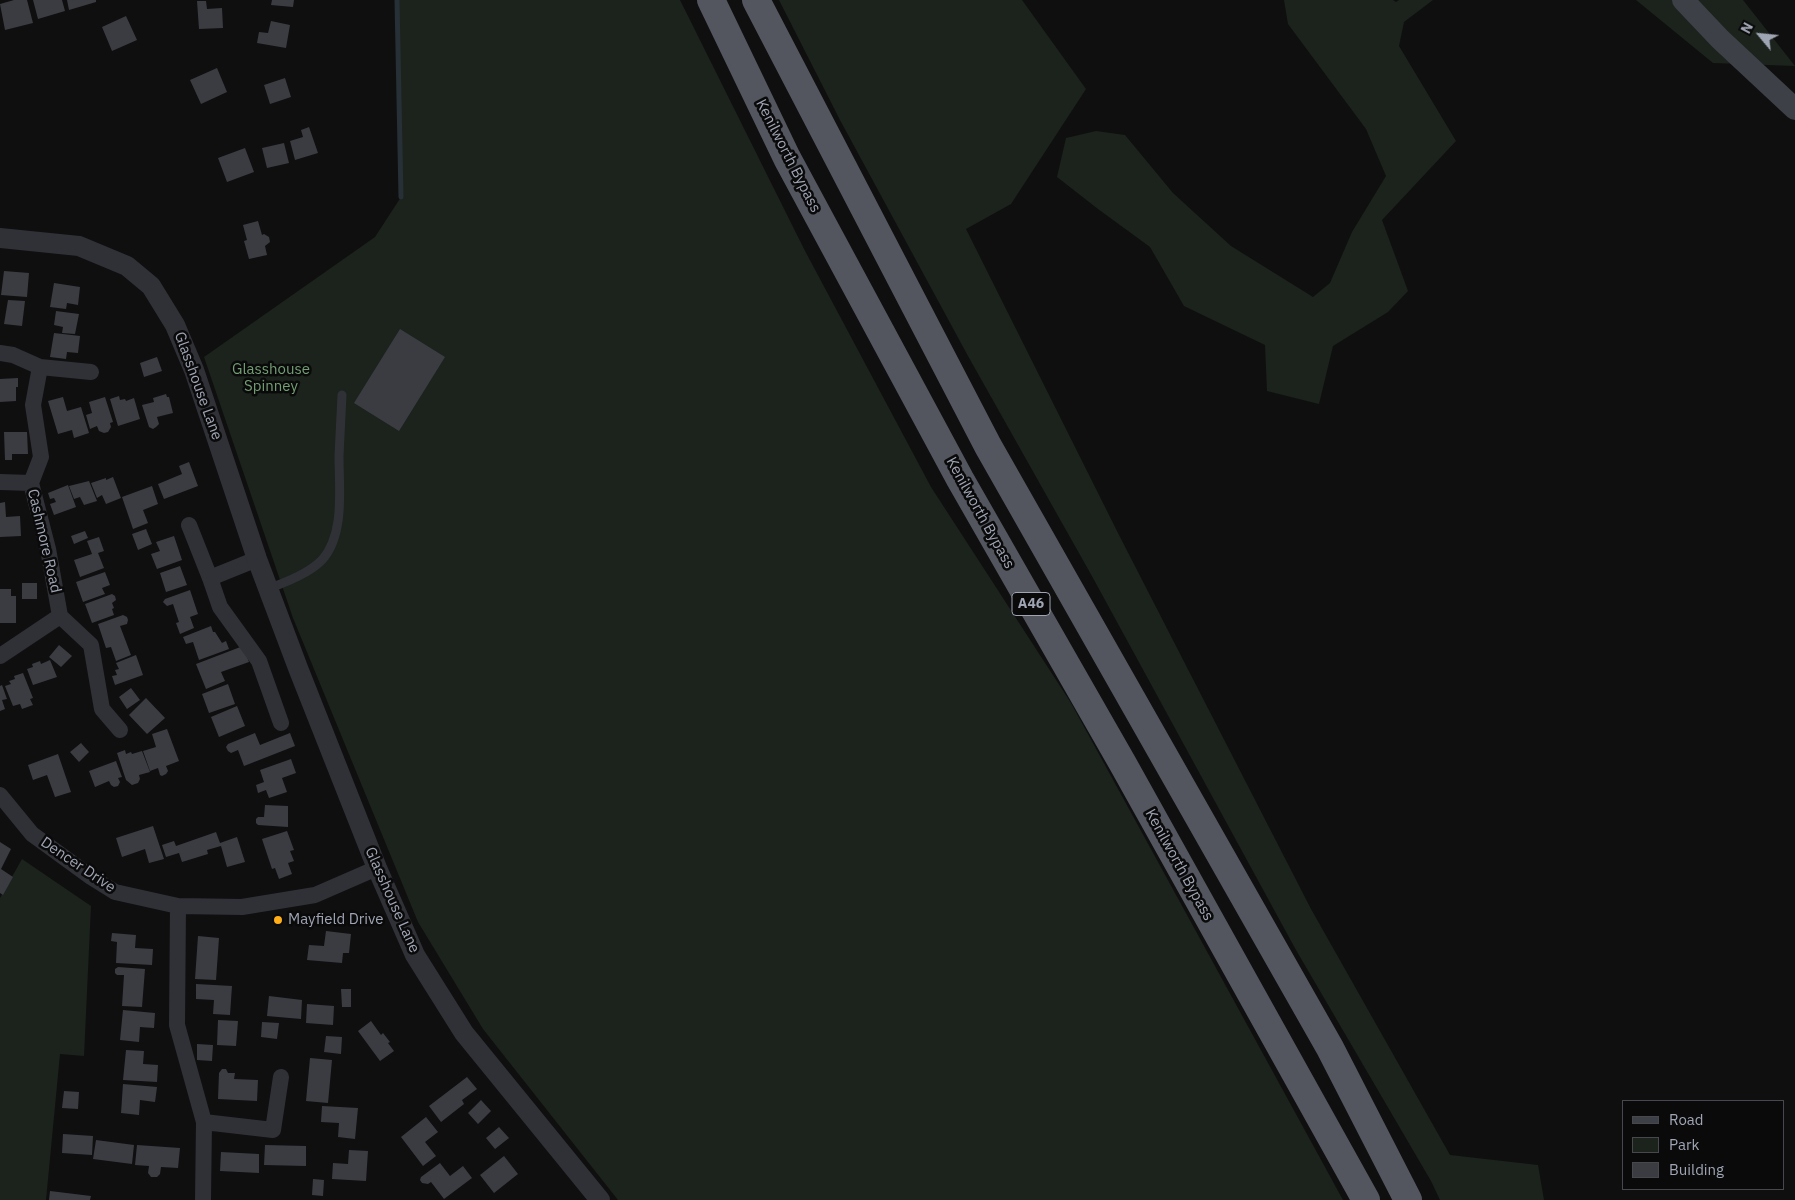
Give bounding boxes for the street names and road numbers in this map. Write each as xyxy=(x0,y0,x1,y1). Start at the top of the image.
street label: Kenilworth Bypass xyxy=(752,96,824,216)
street label: Glasshouse Lane xyxy=(170,329,226,443)
street label: Kenilworth Bypass xyxy=(942,454,1018,572)
street label: Cashmore Road xyxy=(23,487,65,595)
road number: A46 xyxy=(1012,592,1050,616)
street label: Kenilworth Bypass xyxy=(1141,806,1217,924)
street label: Dencer Drive xyxy=(37,833,119,897)
street label: Glasshouse Lane xyxy=(361,844,423,956)

